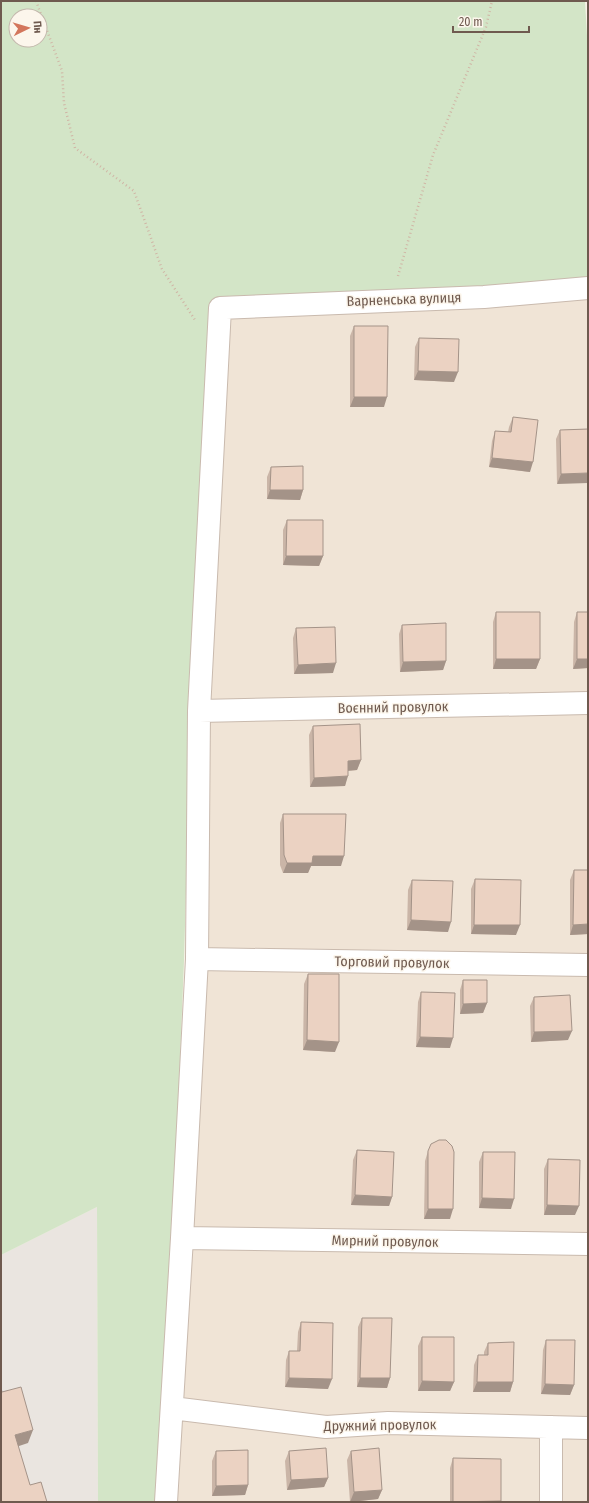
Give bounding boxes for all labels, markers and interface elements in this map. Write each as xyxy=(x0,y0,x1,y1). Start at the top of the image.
north arrow xyxy=(8,8,48,48)
scale bar xyxy=(453,8,529,34)
text: 20 m xyxy=(459,15,483,29)
text: Пн xyxy=(30,20,44,34)
street label: Варненська вулиця xyxy=(346,289,462,310)
street label: Воєнний провулок xyxy=(338,698,449,717)
street label: Торговий провулок xyxy=(335,953,450,972)
street label: Мирний провулок xyxy=(331,1232,439,1251)
street label: Дружний провулок xyxy=(323,1416,437,1435)

